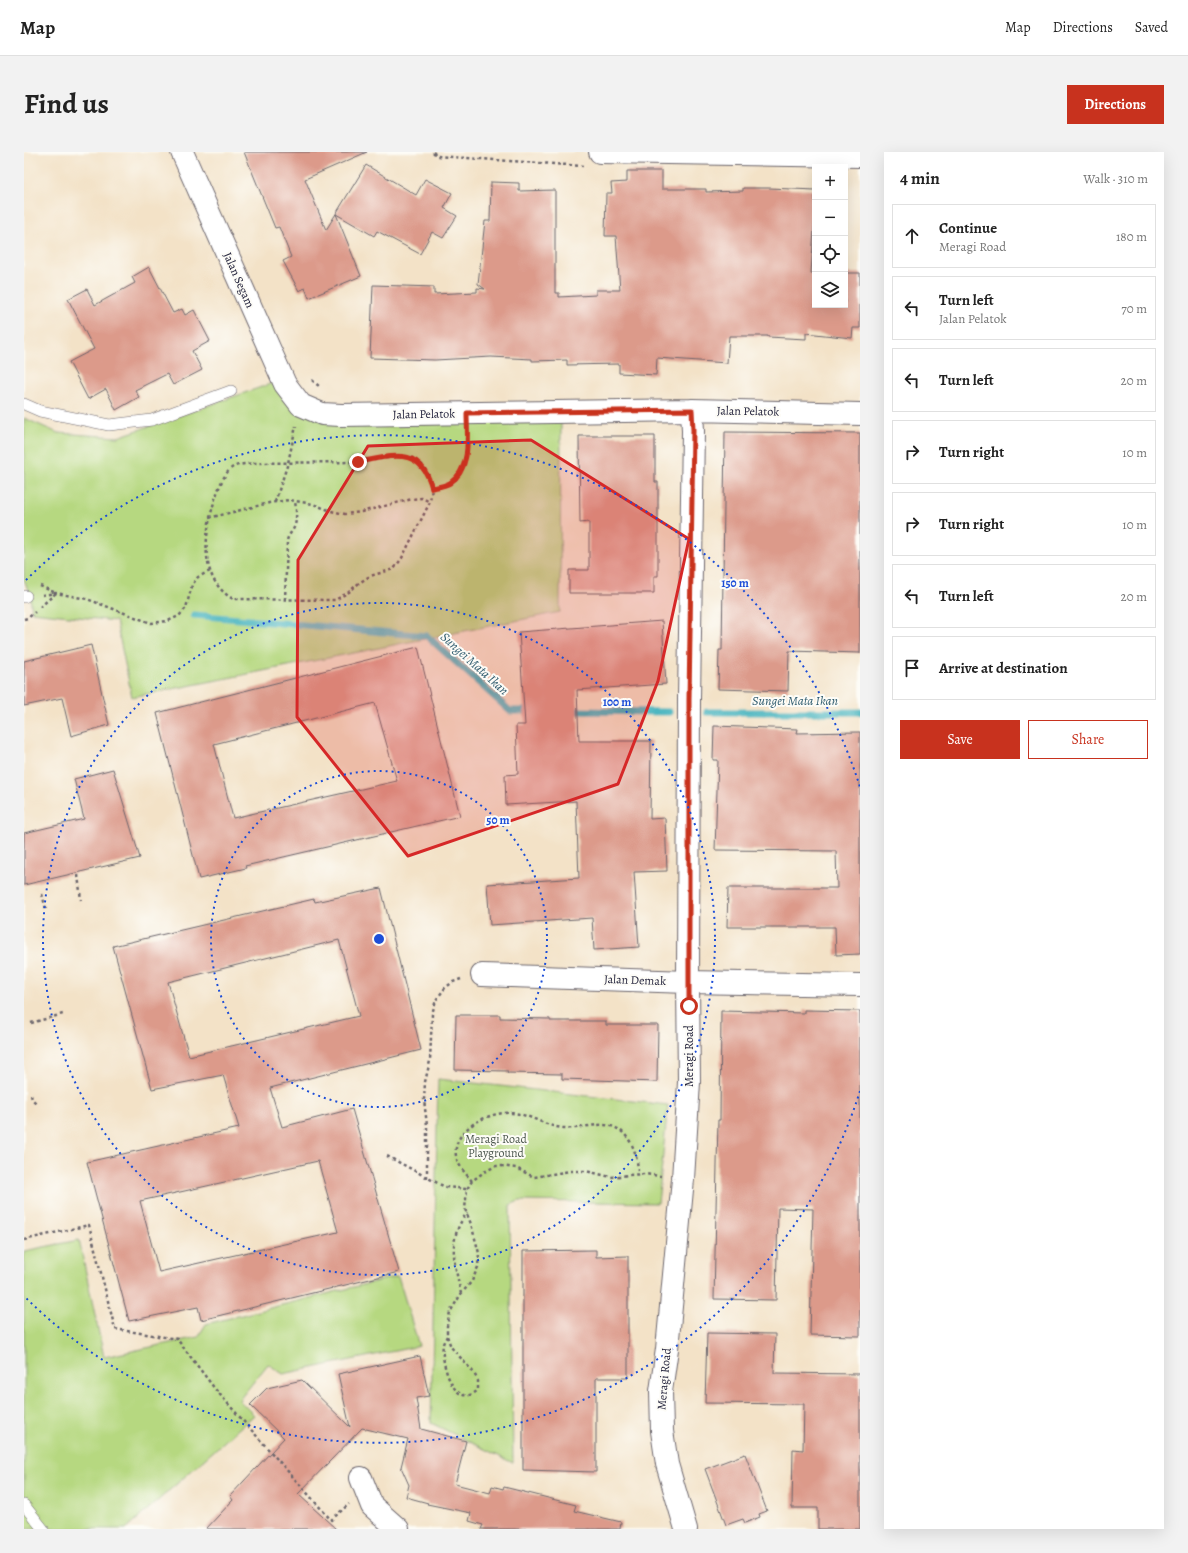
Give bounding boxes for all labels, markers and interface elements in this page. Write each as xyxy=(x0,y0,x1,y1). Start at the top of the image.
text: Map xyxy=(20,15,55,41)
text: Map xyxy=(1005,18,1031,37)
text: Directions xyxy=(1053,18,1113,37)
text: Saved xyxy=(1135,18,1168,37)
text: Find us xyxy=(24,85,109,123)
button: Directions xyxy=(1067,85,1164,124)
map controls xyxy=(812,164,848,308)
button: + xyxy=(812,164,848,200)
text: 4 min xyxy=(900,167,940,190)
text: Walk · 310 m xyxy=(1083,170,1148,187)
button: − xyxy=(812,200,848,236)
text: Continue xyxy=(939,218,997,238)
icon: ahead xyxy=(901,225,923,247)
text: 180 m xyxy=(1116,228,1147,245)
button: locate xyxy=(812,236,848,272)
text: Meragi Road xyxy=(939,238,1006,255)
street label: Jalan Segam xyxy=(220,250,258,310)
button: layers xyxy=(812,272,848,308)
text: Turn left xyxy=(939,290,994,310)
icon: left xyxy=(901,297,923,319)
text: 70 m xyxy=(1121,300,1147,317)
text: Jalan Pelatok xyxy=(939,310,1007,327)
icon: left xyxy=(901,369,923,391)
text: Turn left xyxy=(939,370,994,390)
text: 20 m xyxy=(1121,372,1147,389)
street label: Jalan Pelatok xyxy=(717,402,779,420)
street label: Jalan Pelatok xyxy=(393,405,455,423)
icon: right xyxy=(901,441,923,463)
text: Turn right xyxy=(939,442,1004,462)
text: 10 m xyxy=(1122,444,1147,461)
route end xyxy=(349,453,367,471)
icon: right xyxy=(901,513,923,535)
text: Turn right xyxy=(939,514,1004,534)
text: 10 m xyxy=(1122,516,1147,533)
text: 150 m xyxy=(721,575,749,591)
icon: left xyxy=(901,585,923,607)
text: Turn left xyxy=(939,586,994,606)
text: 20 m xyxy=(1121,588,1147,605)
water label: Sungei Mata Ikan xyxy=(437,628,512,698)
icon: arrive xyxy=(901,657,923,679)
text: Arrive at destination xyxy=(939,658,1068,678)
water label: Sungei Mata Ikan xyxy=(752,692,838,709)
text: 100 m xyxy=(603,694,631,710)
button: Save xyxy=(900,720,1020,759)
button: Share xyxy=(1028,720,1148,759)
text: 50 m xyxy=(486,812,510,828)
centre of rings xyxy=(372,932,386,946)
street label: Jalan Demak xyxy=(604,971,666,989)
route start xyxy=(680,997,698,1015)
street label: Meragi Road xyxy=(681,1024,697,1087)
park label: Meragi Road Playground xyxy=(465,1131,528,1161)
street label: Meragi Road xyxy=(653,1347,675,1411)

